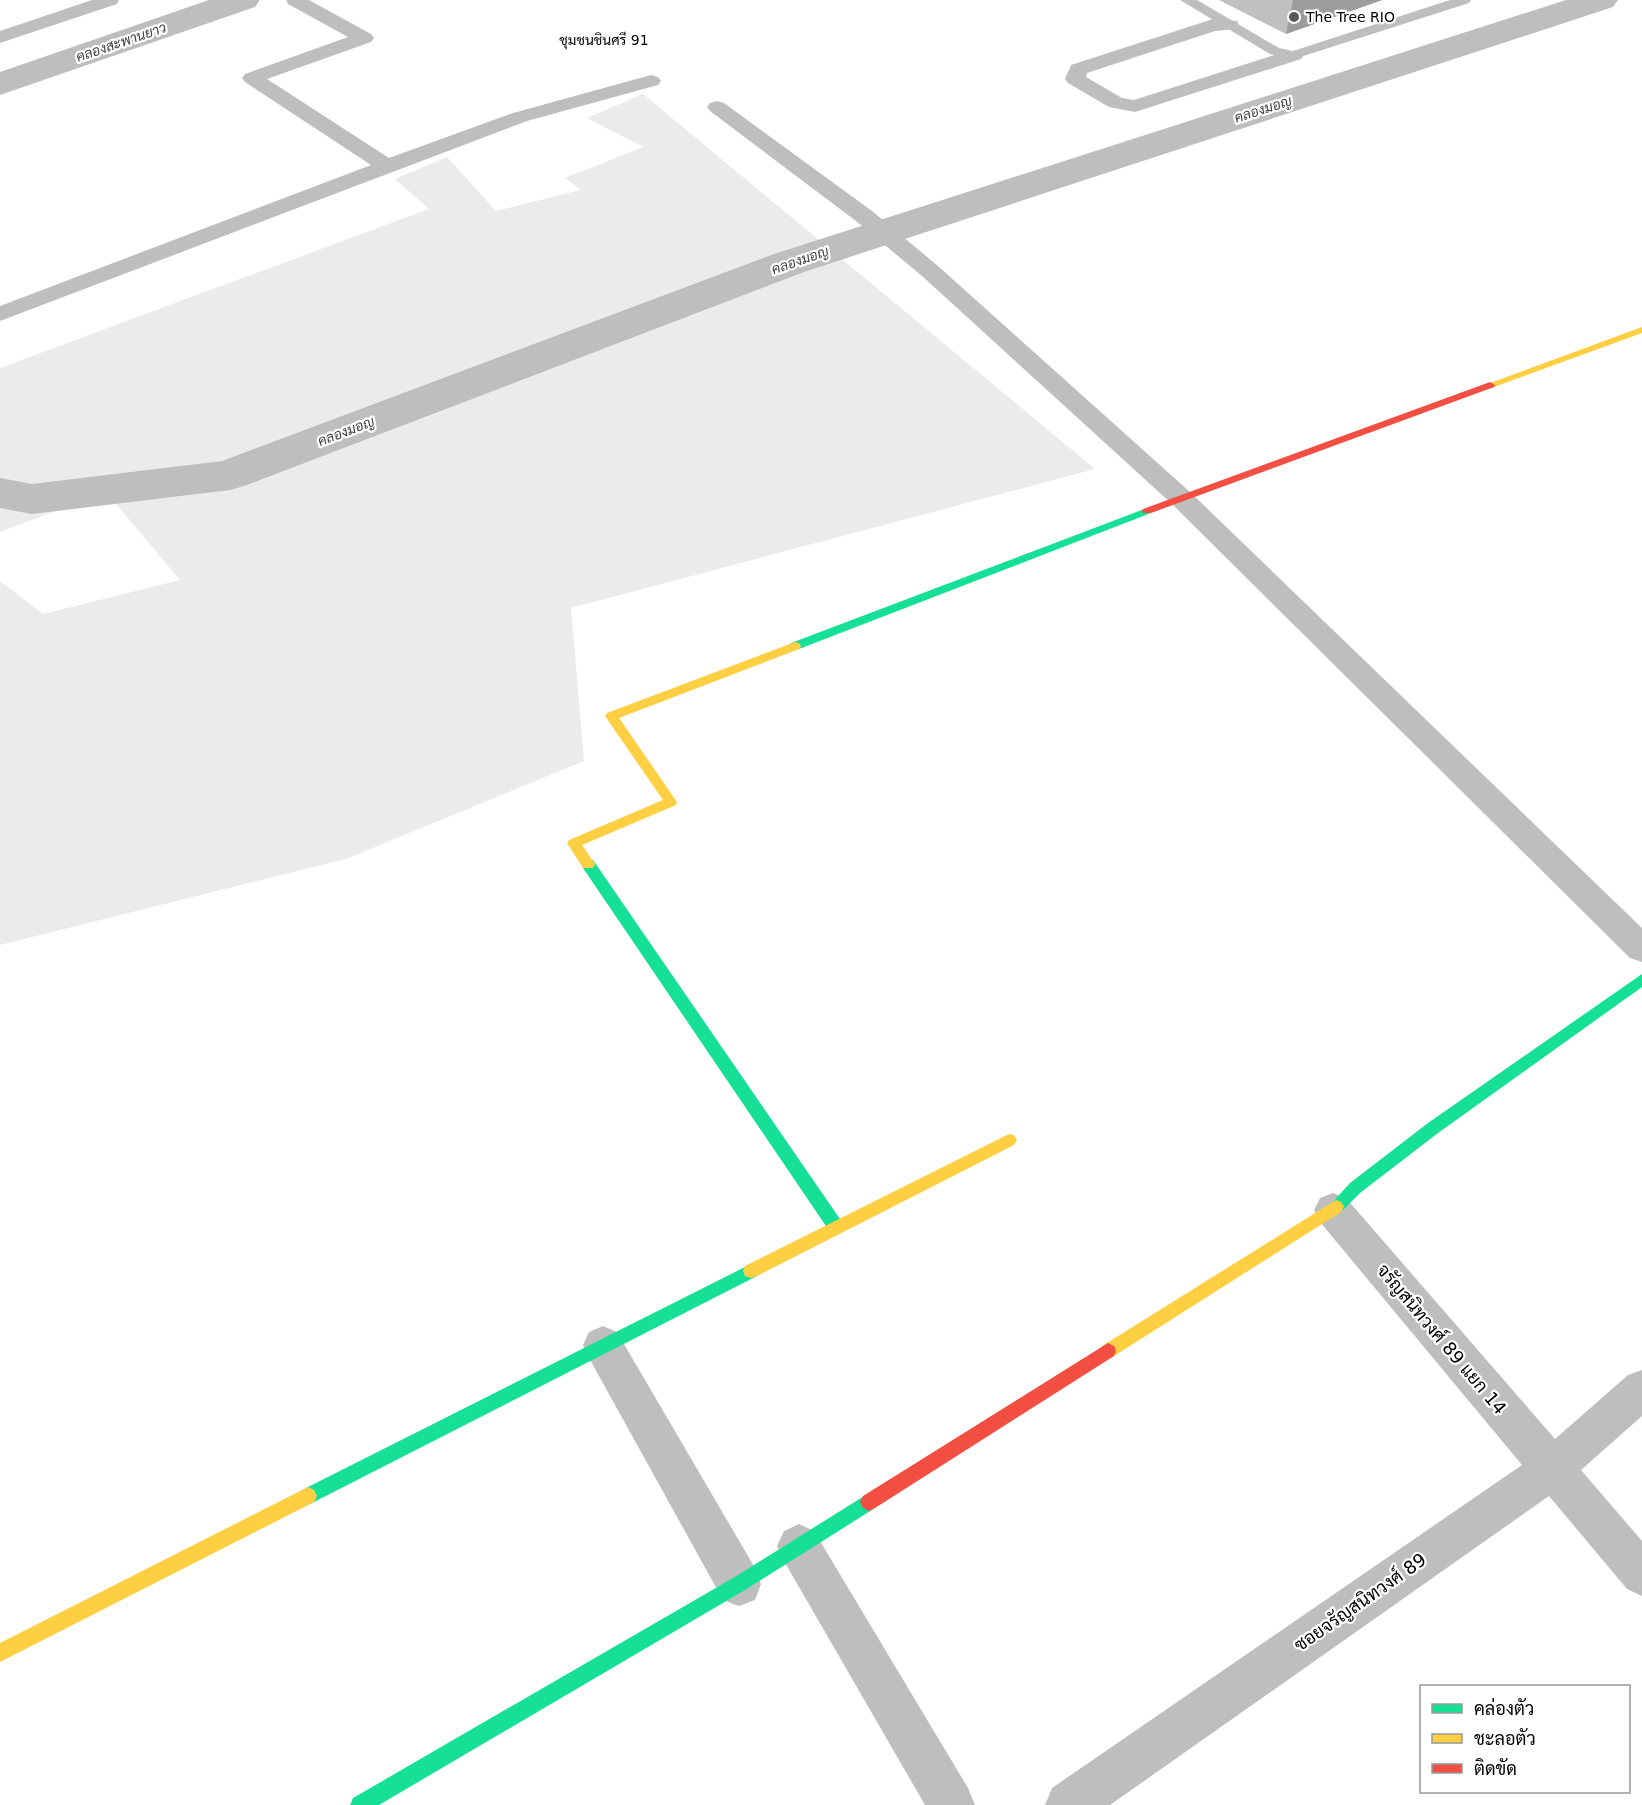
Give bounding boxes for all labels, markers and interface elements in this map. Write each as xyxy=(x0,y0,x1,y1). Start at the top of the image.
place label: The Tree RIO xyxy=(1305,9,1395,25)
marker: The Tree RIO xyxy=(1287,10,1301,24)
water label: คลองสะพานยาว xyxy=(74,19,168,65)
district label: ชุมชนชินศรี 91 xyxy=(559,31,649,50)
water label: คลองมอญ xyxy=(1232,92,1294,127)
water label: คลองมอญ xyxy=(769,243,831,278)
water label: คลองมอญ xyxy=(315,413,377,450)
street label: จรัญสนิทวงศ์ 89 แยก 14 xyxy=(1372,1258,1513,1419)
street label: ซอยจรัญสนิทวงศ์ 89 xyxy=(1289,1547,1431,1656)
legend xyxy=(1420,1685,1630,1793)
text: คล่องตัว xyxy=(1474,1697,1534,1719)
text: ชะลอตัว xyxy=(1474,1728,1536,1749)
text: ติดขัด xyxy=(1474,1758,1517,1779)

